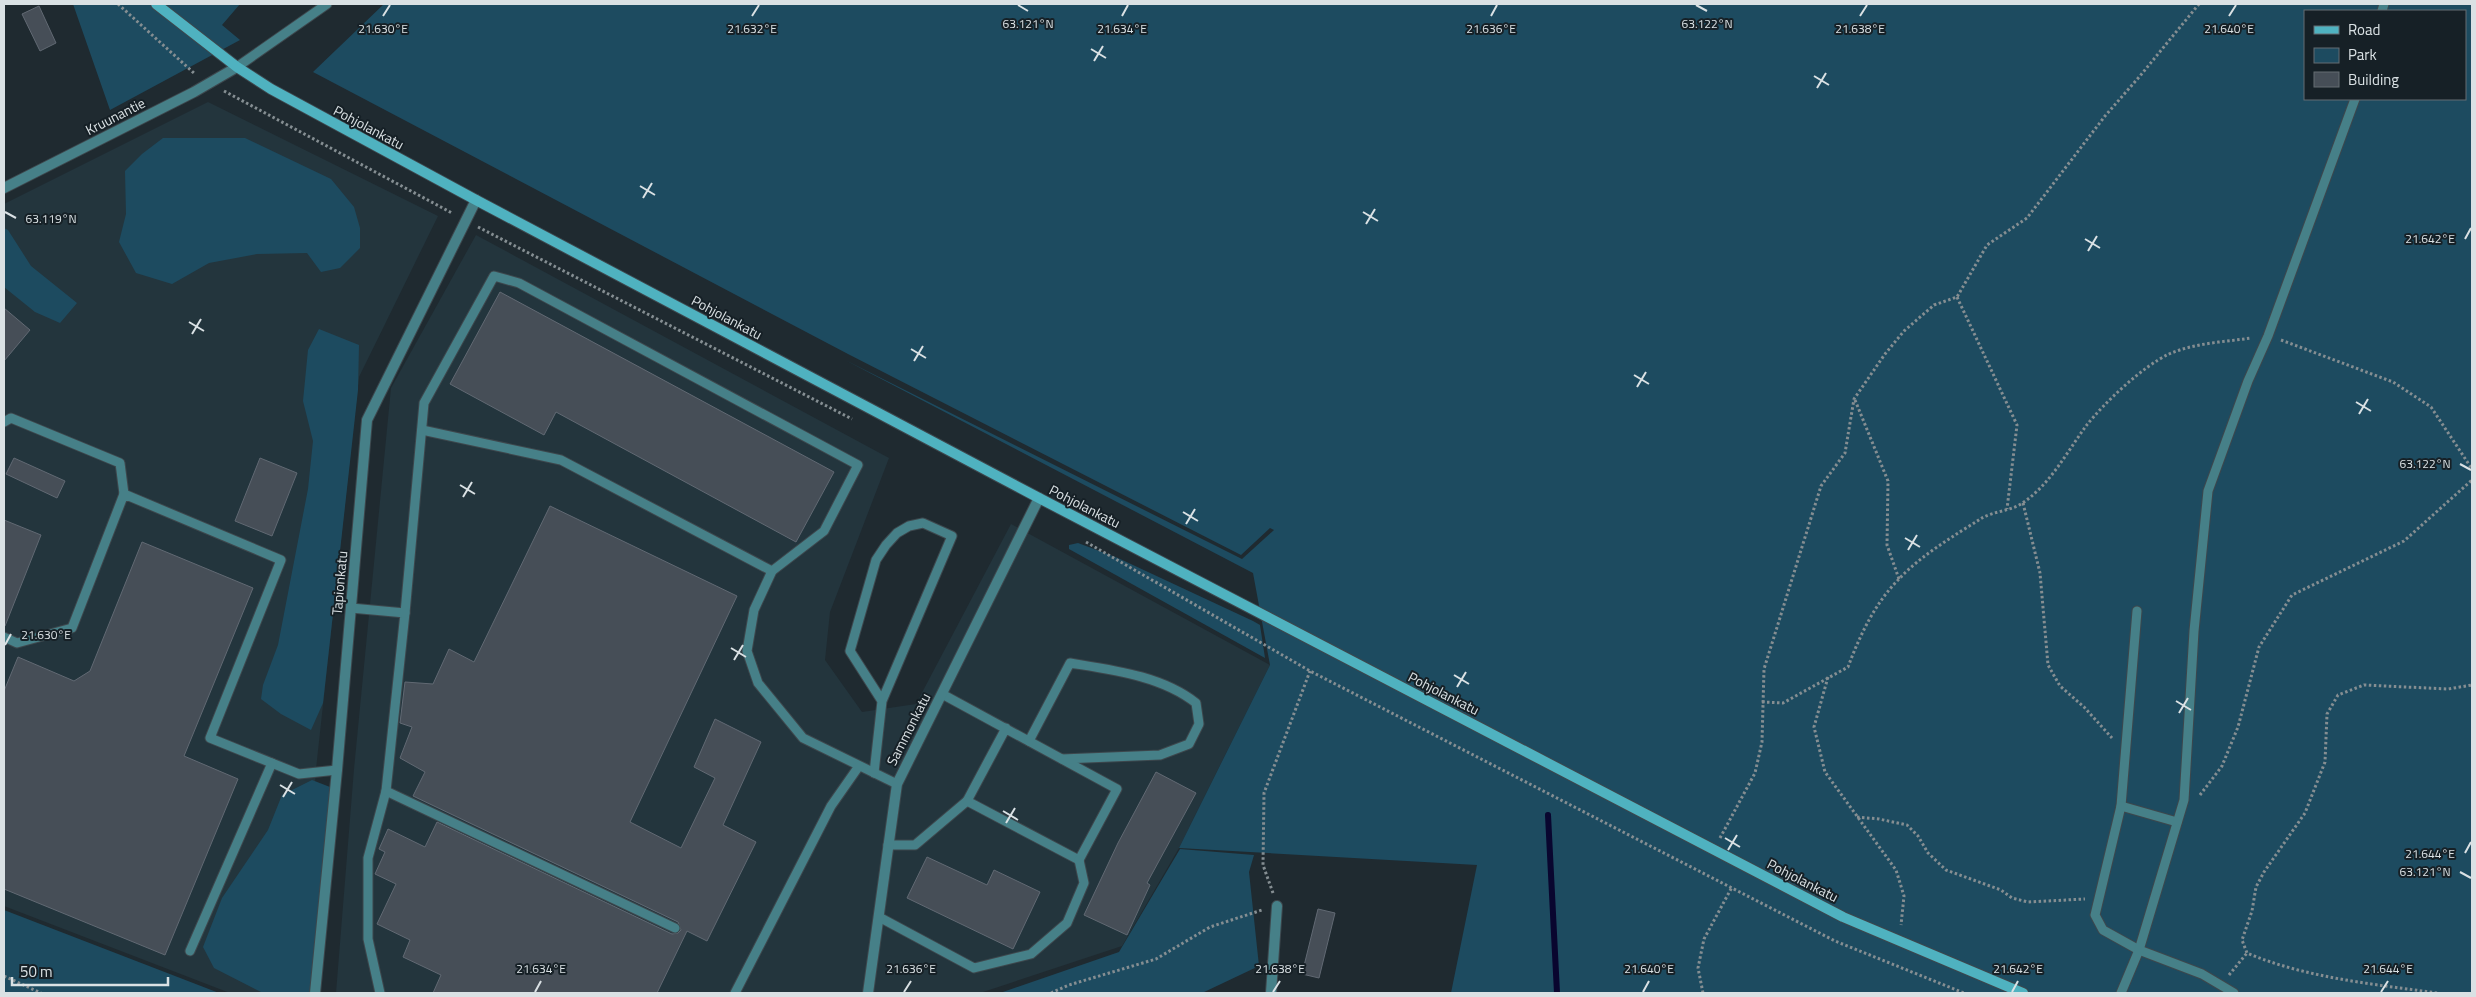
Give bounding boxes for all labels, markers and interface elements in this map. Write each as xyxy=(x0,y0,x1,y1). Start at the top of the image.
legend xyxy=(2304,10,2466,100)
text: 63.121°N xyxy=(1002,14,1054,33)
text: 63.122°N xyxy=(1681,14,1733,33)
text: Road xyxy=(2348,18,2380,41)
text: 21.630°E xyxy=(358,19,408,38)
text: 21.632°E xyxy=(727,19,777,38)
text: 21.634°E xyxy=(1097,19,1147,38)
text: 21.636°E xyxy=(1466,19,1516,38)
text: 21.638°E xyxy=(1835,19,1885,38)
text: 21.640°E xyxy=(2204,19,2254,38)
text: Park xyxy=(2348,43,2377,66)
text: Building xyxy=(2348,68,2399,91)
street label: Kruunantie xyxy=(81,92,149,140)
street label: Pohjolankatu xyxy=(330,100,408,154)
text: 63.119°N xyxy=(25,209,77,228)
text: 21.642°E xyxy=(2405,229,2455,248)
street label: Pohjolankatu xyxy=(688,290,766,344)
text: 63.122°N xyxy=(2399,454,2451,473)
street label: Pohjolankatu xyxy=(1046,479,1124,533)
street label: Tapionkatu xyxy=(326,550,352,616)
text: 21.630°E xyxy=(21,625,71,644)
street label: Pohjolankatu xyxy=(1405,666,1483,720)
street label: Sammonkatu xyxy=(881,689,935,769)
text: 21.644°E xyxy=(2405,844,2455,863)
street label: Pohjolankatu xyxy=(1764,853,1842,907)
text: 63.121°N xyxy=(2399,862,2451,881)
scale bar xyxy=(12,954,169,986)
text: 21.634°E xyxy=(516,959,566,978)
text: 21.636°E xyxy=(886,959,936,978)
text: 21.638°E xyxy=(1255,959,1305,978)
text: 21.640°E xyxy=(1624,959,1674,978)
text: 21.642°E xyxy=(1993,959,2043,978)
text: 21.644°E xyxy=(2363,959,2413,978)
text: 50 m xyxy=(20,960,53,983)

